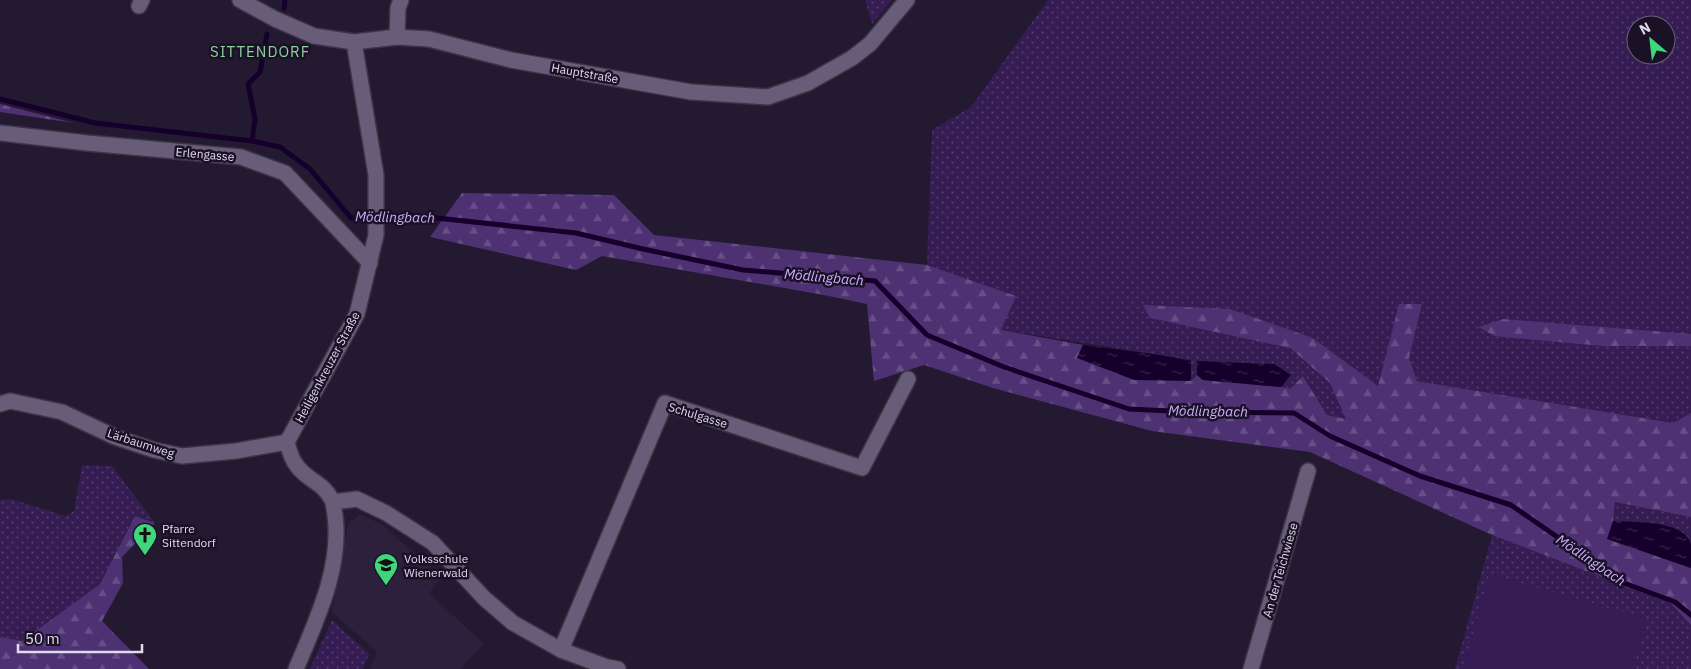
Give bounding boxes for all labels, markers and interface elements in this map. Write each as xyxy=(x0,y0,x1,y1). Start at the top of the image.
north arrow xyxy=(1626,15,1676,65)
text: N xyxy=(1636,18,1654,39)
district label: SITTENDORF xyxy=(210,42,310,61)
street label: Hauptstraße xyxy=(550,60,620,86)
street label: Erlengasse xyxy=(175,144,235,164)
water label: Mödlingbach xyxy=(355,207,435,227)
water label: Mödlingbach xyxy=(783,265,865,289)
street label: Heiligenkreuzer Straße xyxy=(291,309,363,425)
street label: Schulgasse xyxy=(667,399,730,431)
water label: Mödlingbach xyxy=(1168,401,1248,421)
street label: Lärbaumweg xyxy=(106,425,177,461)
place label: Pfarre Sittendorf xyxy=(162,521,216,550)
street label: An der Teichwiese xyxy=(1259,521,1301,619)
church icon: Pfarre Sittendorf xyxy=(132,522,158,556)
water label: Mödlingbach xyxy=(1553,530,1629,590)
place label: Volksschule Wienerwald xyxy=(404,551,469,580)
school or university icon: Volksschule Wienerwald xyxy=(373,552,399,586)
scale bar xyxy=(18,622,141,654)
text: 50 m xyxy=(25,629,60,648)

